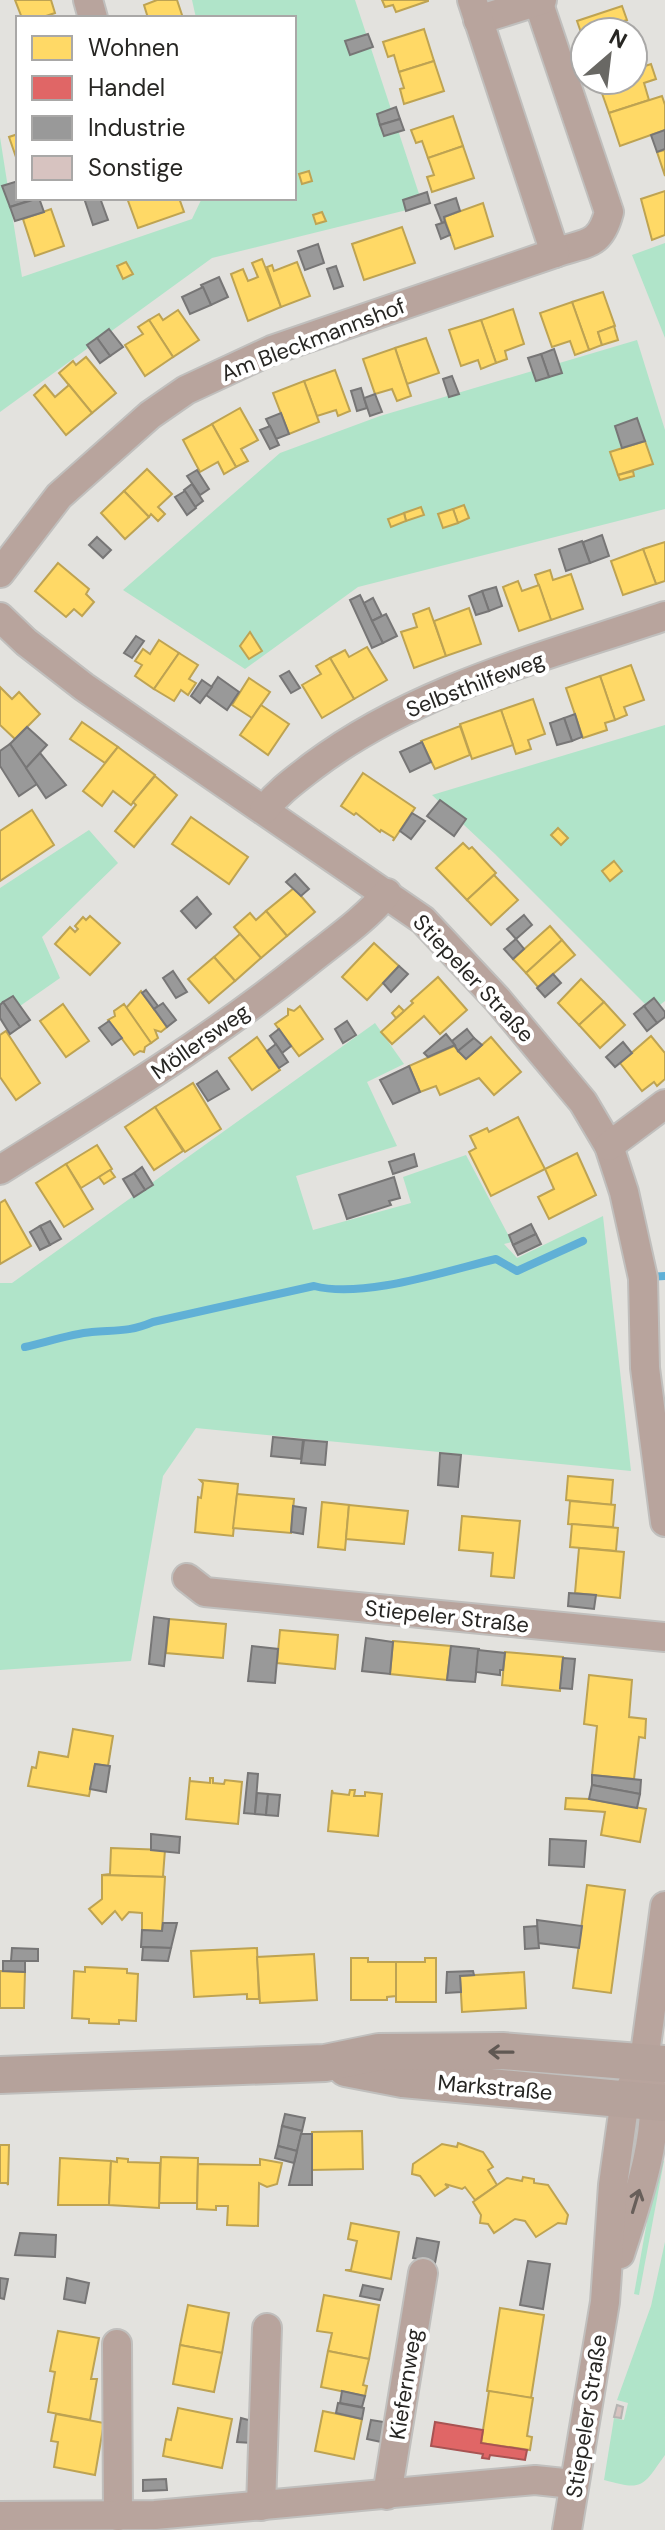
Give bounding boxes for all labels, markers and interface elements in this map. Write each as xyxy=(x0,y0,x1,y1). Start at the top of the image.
legend xyxy=(16,16,296,200)
north arrow xyxy=(569,16,649,96)
text: N xyxy=(604,22,632,55)
text: Wohnen xyxy=(88,32,179,63)
text: Handel xyxy=(88,72,165,103)
text: Industrie xyxy=(88,112,185,143)
text: Sonstige xyxy=(88,152,183,183)
street label: Am Bleckmannshof xyxy=(217,291,410,388)
street label: Selbsthilfeweg xyxy=(402,645,549,724)
street label: Stiepeler Straße xyxy=(407,908,541,1049)
street label: Möllersweg xyxy=(145,997,255,1086)
street label: Stiepeler Straße xyxy=(363,1593,531,1640)
one-way arrow xyxy=(488,2044,515,2059)
street label: Markstraße xyxy=(436,2068,554,2107)
one-way arrow xyxy=(629,2188,644,2214)
street label: Kiefernweg xyxy=(382,2326,429,2442)
street label: Stiepeler Straße xyxy=(559,2332,614,2500)

